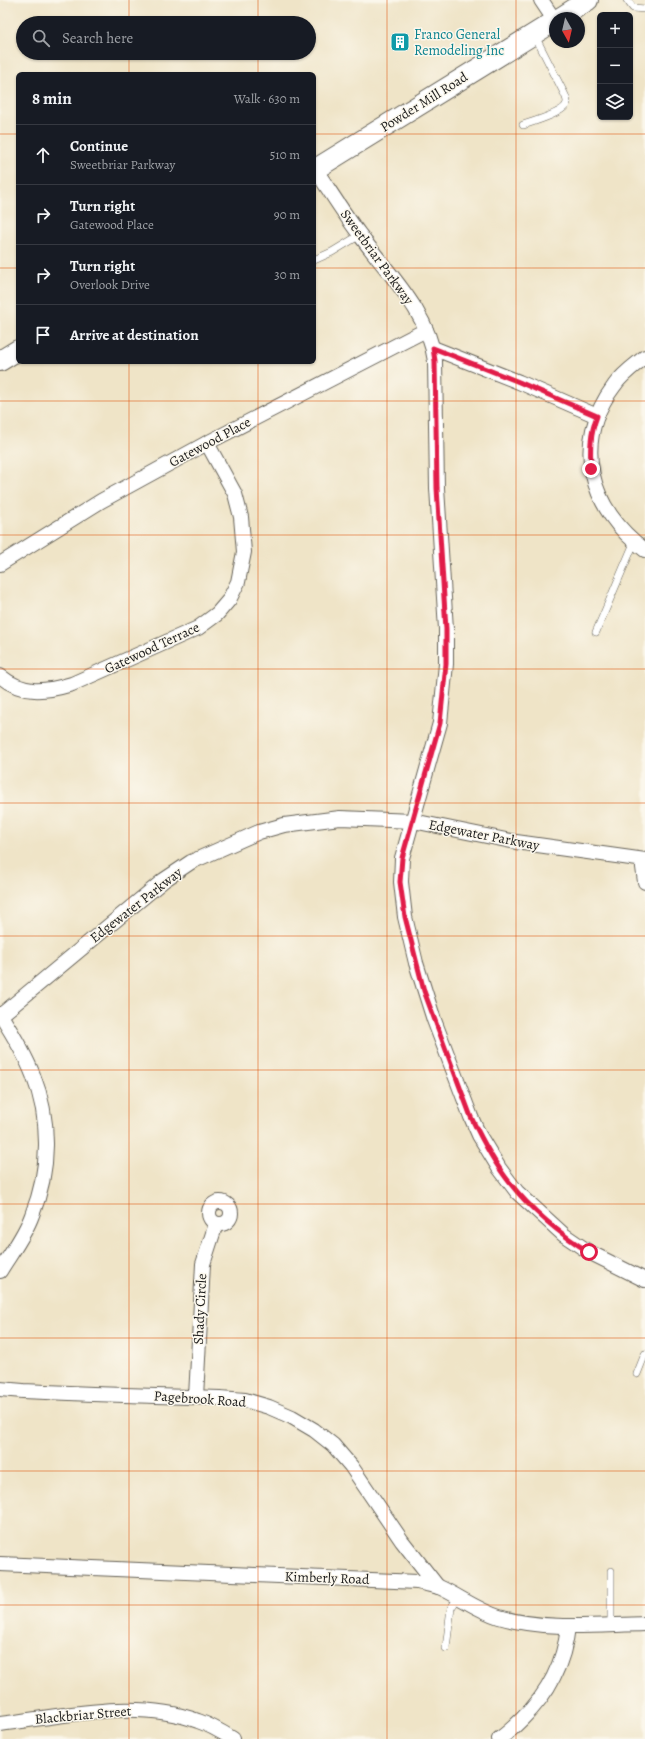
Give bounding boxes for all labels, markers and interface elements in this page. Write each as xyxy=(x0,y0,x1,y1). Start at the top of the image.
north arrow xyxy=(549,12,585,48)
map controls xyxy=(597,12,633,120)
button: + xyxy=(597,12,633,48)
search box xyxy=(16,16,316,60)
place label: Franco General Remodeling Inc xyxy=(414,25,504,60)
icon: search xyxy=(30,27,52,49)
text: Search here xyxy=(62,28,133,48)
building icon: Franco General Remodeling Inc xyxy=(389,31,411,53)
button: − xyxy=(597,48,633,84)
street label: Powder Mill Road xyxy=(377,67,472,137)
button: layers xyxy=(597,84,633,120)
text: 8 min xyxy=(32,87,72,110)
text: Walk · 630 m xyxy=(234,90,300,107)
text: Continue xyxy=(70,136,128,156)
icon: ahead xyxy=(32,144,54,166)
text: 510 m xyxy=(270,146,300,163)
text: Sweetbriar Parkway xyxy=(70,156,175,173)
text: Turn right xyxy=(70,196,135,216)
icon: right xyxy=(32,204,54,226)
text: 90 m xyxy=(274,206,300,223)
street label: Sweetbriar Parkway xyxy=(336,206,418,309)
text: Gatewood Place xyxy=(70,216,154,233)
text: Turn right xyxy=(70,256,135,276)
icon: right xyxy=(32,264,54,286)
text: 30 m xyxy=(274,266,300,283)
text: Overlook Drive xyxy=(70,276,150,293)
icon: arrive xyxy=(32,324,54,346)
text: Arrive at destination xyxy=(70,325,199,345)
street label: Gatewood Place xyxy=(166,412,254,472)
route end xyxy=(582,460,600,478)
street label: Gatewood Terrace xyxy=(101,618,203,678)
street label: Edgewater Parkway xyxy=(427,815,542,855)
street label: Edgewater Parkway xyxy=(86,862,187,947)
route start xyxy=(580,1243,598,1261)
street label: Shady Circle xyxy=(189,1273,211,1345)
street label: Pagebrook Road xyxy=(153,1386,247,1412)
street label: Kimberly Road xyxy=(284,1567,370,1589)
street label: Blackbriar Street xyxy=(34,1701,132,1729)

